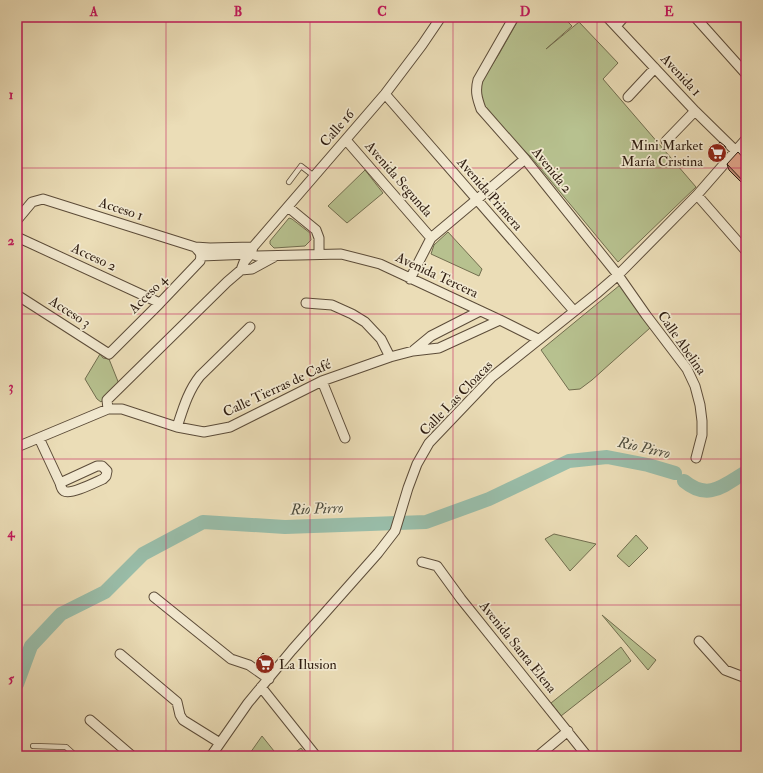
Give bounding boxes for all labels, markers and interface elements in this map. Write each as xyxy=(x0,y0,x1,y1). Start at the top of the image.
text: A xyxy=(89,4,99,20)
text: B xyxy=(234,4,242,20)
text: C xyxy=(377,4,387,20)
text: D xyxy=(520,4,531,20)
text: E xyxy=(664,4,674,20)
street label: Avenida 1 xyxy=(656,50,705,100)
text: 1 xyxy=(9,87,14,103)
street label: Calle 16 xyxy=(316,105,358,150)
street label: Avenida Segunda xyxy=(361,137,437,220)
place label: Mini Market María Cristina xyxy=(621,137,703,170)
supermarket icon: Mini Market María Cristina xyxy=(706,142,728,164)
street label: Avenida 2 xyxy=(528,143,576,196)
street label: Avenida Primera xyxy=(453,153,527,234)
street label: Acceso 1 xyxy=(96,194,145,224)
text: 2 xyxy=(8,233,15,249)
street label: Acceso 2 xyxy=(68,239,119,275)
street label: Avenida Tercera xyxy=(392,248,481,302)
street label: Acceso 4 xyxy=(124,270,172,318)
street label: Acceso 3 xyxy=(45,292,94,332)
street label: Calle Abelina xyxy=(654,308,710,378)
street label: Calle Tierras de Café xyxy=(220,355,334,421)
street label: Calle Las Cloacas xyxy=(416,357,496,439)
text: 3 xyxy=(9,379,14,395)
water label: Rio Pirro xyxy=(615,433,672,463)
water label: Rio Pirro xyxy=(289,499,344,519)
text: 4 xyxy=(6,525,15,541)
street label: Avenida Santa Elena xyxy=(475,597,560,697)
supermarket icon: La Ilusion xyxy=(254,653,276,675)
place label: La Ilusion xyxy=(279,656,337,673)
text: 5 xyxy=(8,671,14,687)

